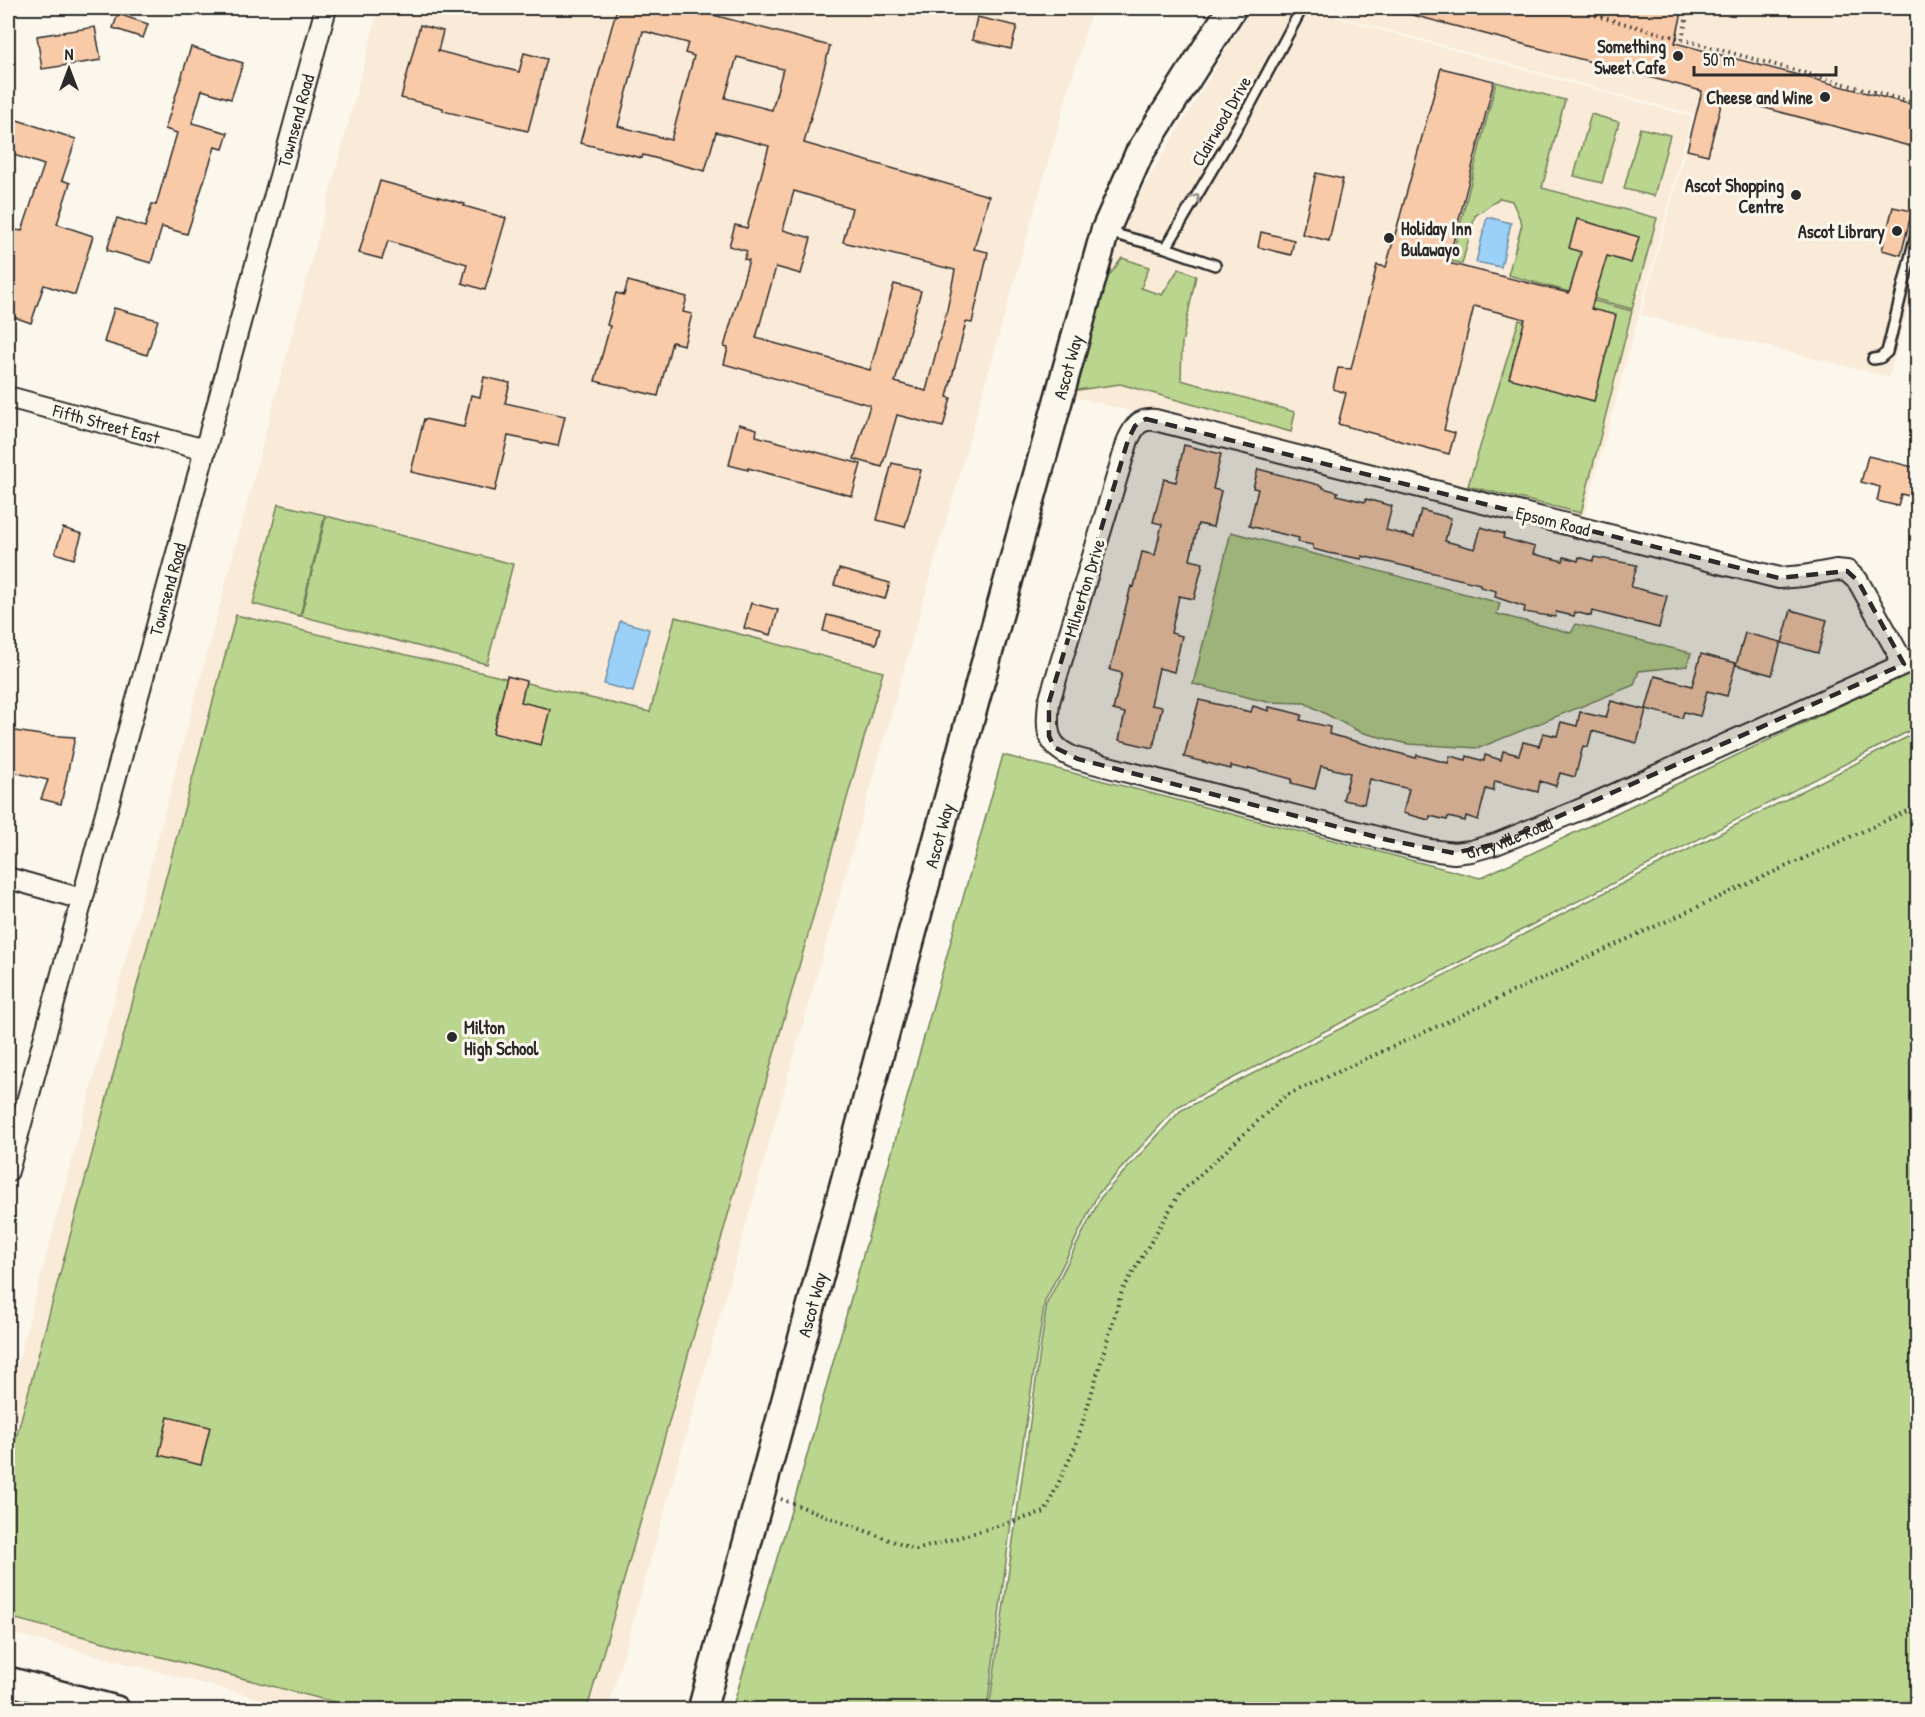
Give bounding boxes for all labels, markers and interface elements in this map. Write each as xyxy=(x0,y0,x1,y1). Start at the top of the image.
place label: Something Sweet Cafe xyxy=(1594,34,1667,80)
north arrow xyxy=(39,39,99,99)
scale bar xyxy=(1694,39,1836,77)
text: N xyxy=(65,43,74,65)
text: 50 m xyxy=(1703,47,1735,72)
marker: Something Sweet Cafe xyxy=(1671,49,1685,63)
street label: Townsend Road xyxy=(271,71,320,170)
street label: Clairwood Drive xyxy=(1185,71,1257,171)
place label: Cheese and Wine xyxy=(1706,85,1814,110)
marker: Cheese and Wine xyxy=(1818,90,1832,104)
place label: Ascot Shopping Centre xyxy=(1685,173,1785,219)
marker: Ascot Shopping Centre xyxy=(1789,188,1803,202)
one-way arrow xyxy=(1188,194,1200,204)
place label: Holiday Inn Bulawayo xyxy=(1401,216,1472,263)
place label: Ascot Library xyxy=(1798,219,1885,245)
marker: Ascot Library xyxy=(1890,224,1904,238)
marker: Holiday Inn Bulawayo xyxy=(1382,231,1396,245)
street label: Ascot Way xyxy=(1047,331,1088,402)
street label: Fifth Street East xyxy=(49,397,163,450)
street label: Epsom Road xyxy=(1513,500,1593,542)
street label: Milnerton Drive xyxy=(1057,536,1111,640)
street label: Townsend Road xyxy=(142,540,192,639)
street label: Ascot Way xyxy=(918,800,959,871)
street label: Greyville Road xyxy=(1465,810,1556,864)
place label: Milton High School xyxy=(464,1015,539,1062)
marker: Milton High School xyxy=(445,1030,459,1044)
street label: Ascot Way xyxy=(791,1269,832,1340)

